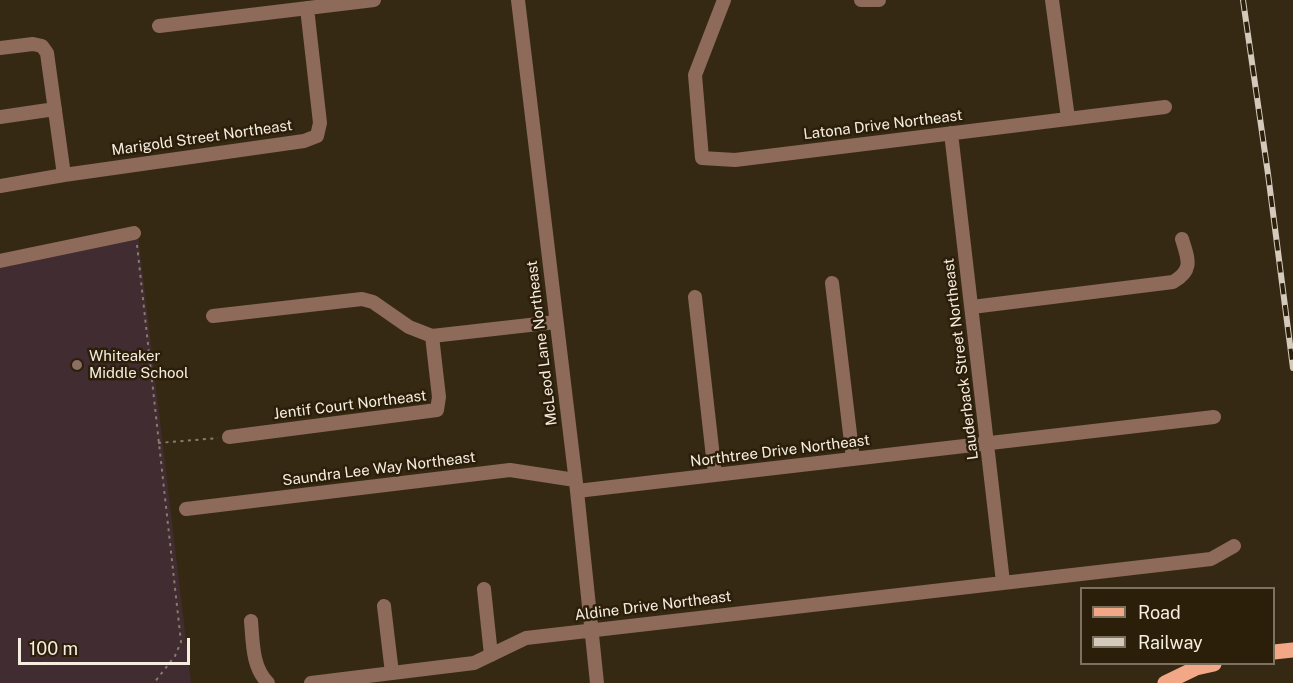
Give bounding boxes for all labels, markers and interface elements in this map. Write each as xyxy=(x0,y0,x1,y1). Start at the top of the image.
street label: Latona Drive Northeast xyxy=(802,106,964,144)
street label: Marigold Street Northeast xyxy=(110,116,294,160)
street label: Lauderback Street Northeast xyxy=(940,257,982,461)
street label: McLeod Lane Northeast xyxy=(523,259,561,427)
place label: Whiteaker Middle School xyxy=(89,347,189,382)
marker: Whiteaker Middle School xyxy=(70,358,84,372)
street label: Jentif Court Northeast xyxy=(272,387,428,423)
street label: Northtree Drive Northeast xyxy=(689,431,871,471)
street label: Saundra Lee Way Northeast xyxy=(281,448,477,490)
street label: Aldine Drive Northeast xyxy=(574,587,732,625)
legend xyxy=(1080,587,1275,665)
text: Road xyxy=(1138,602,1181,623)
scale bar xyxy=(21,626,194,664)
text: Railway xyxy=(1138,632,1203,653)
text: 100 m xyxy=(29,638,78,659)

